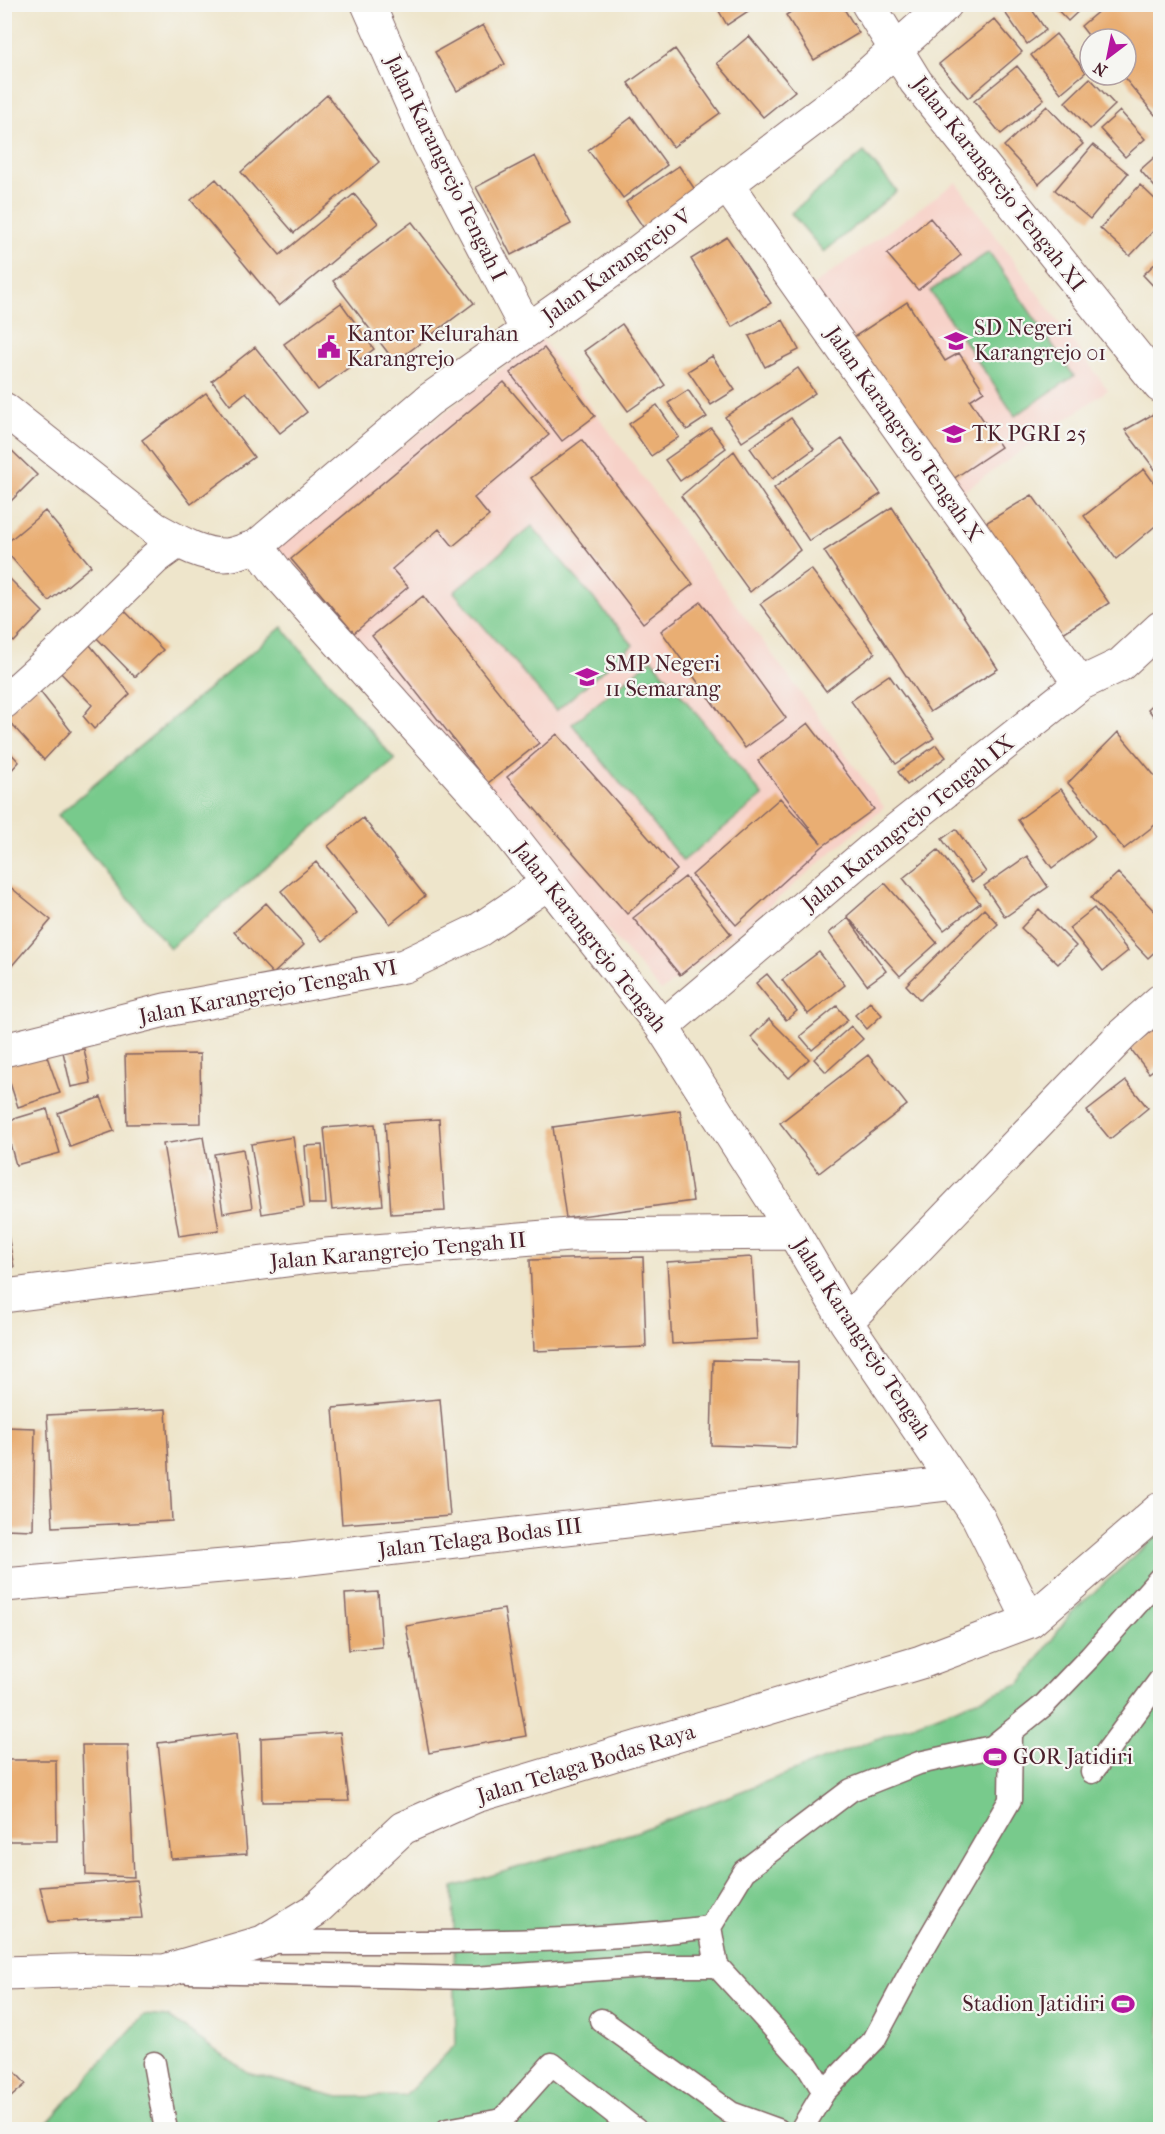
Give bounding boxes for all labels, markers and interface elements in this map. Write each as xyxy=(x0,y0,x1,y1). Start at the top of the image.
north arrow xyxy=(1078,27,1138,87)
street label: Jalan Karangrejo Tengah I xyxy=(379,49,512,286)
text: N xyxy=(1089,58,1110,81)
street label: Jalan Karangrejo Tengah XI xyxy=(906,70,1091,297)
street label: Jalan Karangrejo V xyxy=(536,203,697,330)
place label: SD Negeri Karangrejo 01 xyxy=(974,315,1106,366)
street label: Jalan Karangrejo Tengah X xyxy=(819,320,988,547)
place label: Kantor Kelurahan Karangrejo xyxy=(347,321,519,372)
school or university icon: SD Negeri Karangrejo 01 xyxy=(943,328,969,354)
public building icon: Kantor Kelurahan Karangrejo xyxy=(316,334,342,360)
school or university icon: TK PGRI 25 xyxy=(941,421,967,447)
place label: TK PGRI 25 xyxy=(972,421,1086,447)
place label: SMP Negeri 11 Semarang xyxy=(605,651,721,702)
school or university icon: SMP Negeri 11 Semarang xyxy=(574,664,600,690)
street label: Jalan Karangrejo Tengah IX xyxy=(795,729,1019,918)
street label: Jalan Karangrejo Tengah xyxy=(506,835,673,1038)
street label: Jalan Karangrejo Tengah VI xyxy=(135,954,400,1030)
street label: Jalan Karangrejo Tengah II xyxy=(267,1227,527,1275)
street label: Jalan Karangrejo Tengah xyxy=(786,1232,937,1445)
street label: Jalan Telaga Bodas III xyxy=(375,1513,584,1564)
street label: Jalan Telaga Bodas Raya xyxy=(472,1718,699,1810)
sports icon: GOR Jatidiri xyxy=(982,1744,1008,1770)
place label: GOR Jatidiri xyxy=(1013,1744,1133,1770)
place label: Stadion Jatidiri xyxy=(962,1991,1105,2017)
sports icon: Stadion Jatidiri xyxy=(1110,1991,1136,2017)

